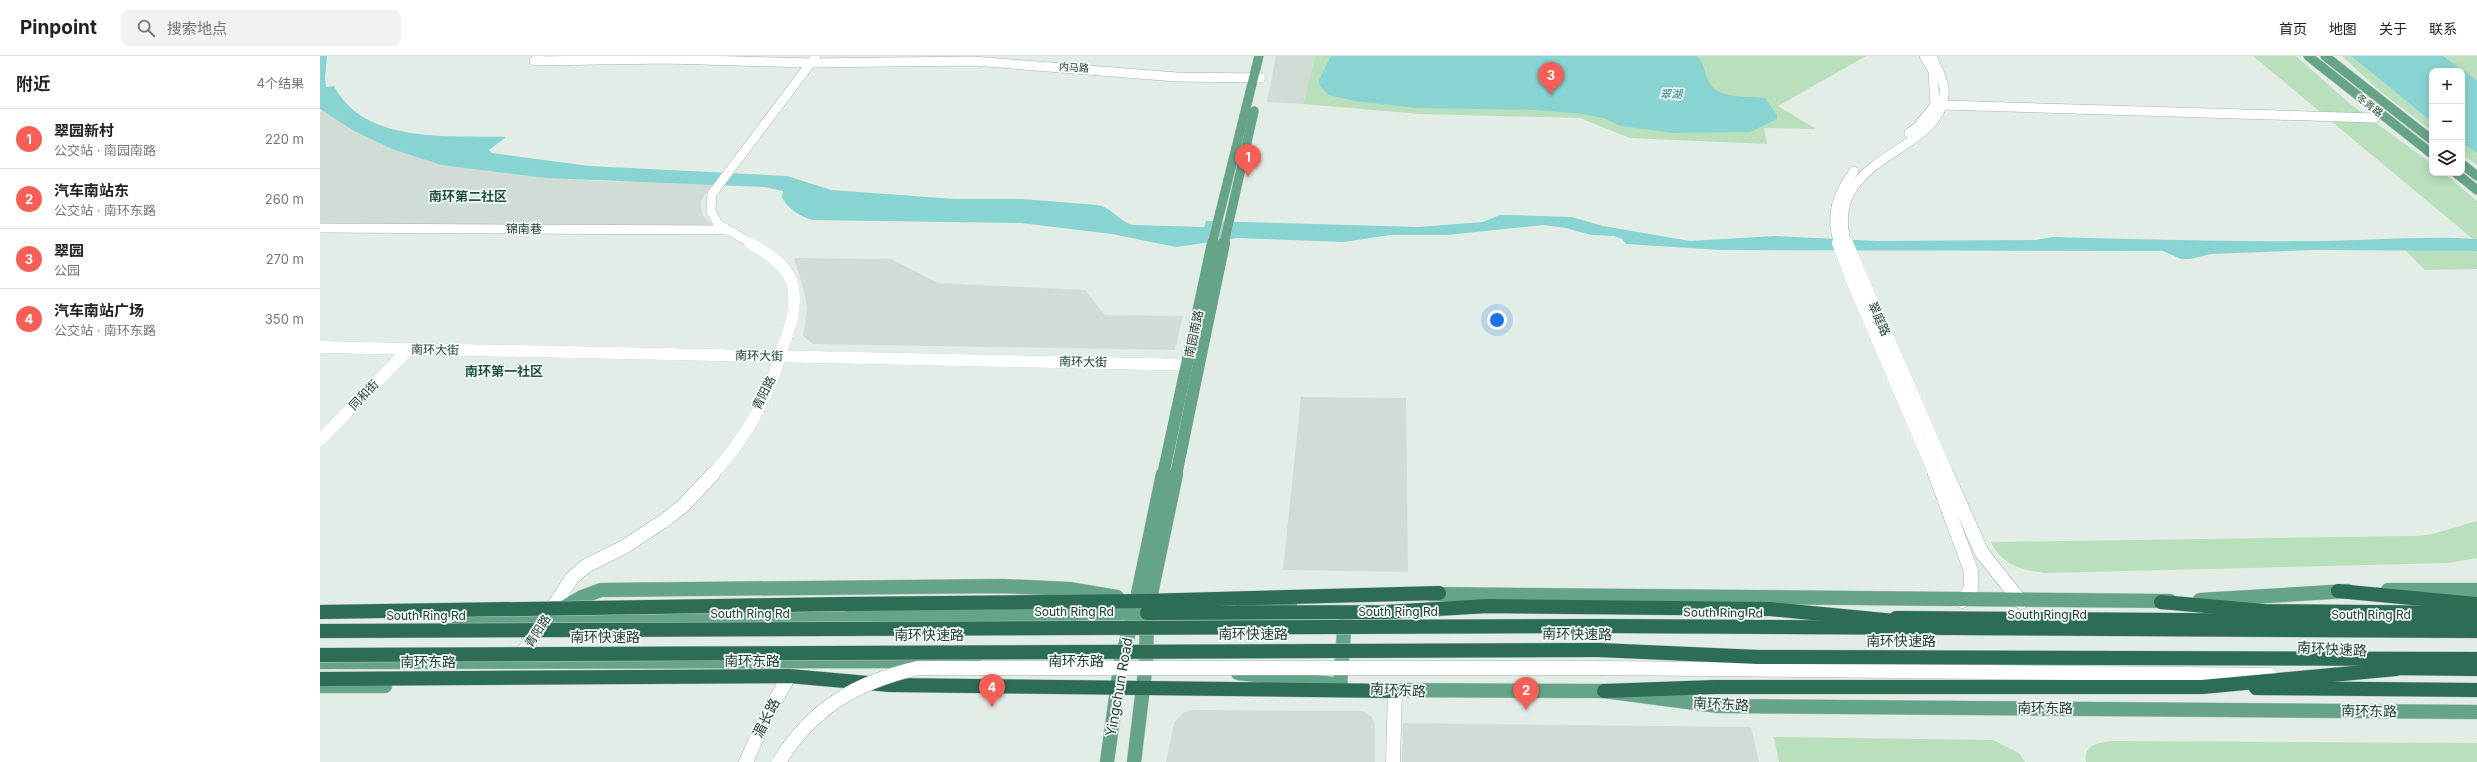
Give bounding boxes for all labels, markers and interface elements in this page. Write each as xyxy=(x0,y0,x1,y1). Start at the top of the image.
search box xyxy=(121,10,401,46)
text: Pinpoint xyxy=(20,16,97,39)
icon: search xyxy=(135,17,157,39)
text: 搜索地点 xyxy=(167,19,227,38)
text: 首页 xyxy=(2279,20,2307,37)
text: 地图 xyxy=(2329,20,2357,37)
text: 关于 xyxy=(2379,20,2407,37)
text: 联系 xyxy=(2429,20,2457,37)
street label: 内马路 xyxy=(1059,60,1089,74)
pin: 3 xyxy=(1538,62,1564,95)
map controls xyxy=(2429,68,2465,176)
button: + xyxy=(2429,68,2465,104)
text: 附近 xyxy=(16,74,50,94)
text: 4个结果 xyxy=(257,75,304,91)
water label: 翠湖 xyxy=(1660,87,1684,101)
street label: 冬青路 xyxy=(2354,91,2386,119)
button: − xyxy=(2429,104,2465,140)
text: 翠园新村 xyxy=(54,121,114,140)
text: 1 xyxy=(26,131,32,147)
text: 220 m xyxy=(265,131,304,147)
button: layers xyxy=(2429,140,2465,176)
text: 公交站 · 南园南路 xyxy=(54,142,156,158)
pin: 1 xyxy=(1235,144,1261,177)
text: 汽车南站东 xyxy=(54,181,129,200)
district label: 南环第二社区 xyxy=(429,188,507,204)
text: 2 xyxy=(25,191,33,207)
text: 260 m xyxy=(265,191,304,207)
text: 公交站 · 南环东路 xyxy=(54,202,156,218)
street label: 锦南巷 xyxy=(506,221,542,236)
text: 翠园 xyxy=(54,241,84,260)
text: 3 xyxy=(25,251,33,267)
text: 270 m xyxy=(266,251,304,267)
text: 公园 xyxy=(54,262,80,278)
street label: 翠庭路 xyxy=(1865,299,1894,338)
text: 汽车南站广场 xyxy=(54,301,144,320)
street label: 南园南路 xyxy=(1181,309,1206,359)
your location xyxy=(1487,310,1507,330)
text: 4 xyxy=(25,311,33,327)
text: 350 m xyxy=(265,311,304,327)
text: 公交站 · 南环东路 xyxy=(54,322,156,338)
street label: 南环大街 xyxy=(411,342,459,357)
street label: 南环大街 xyxy=(735,348,783,363)
street label: 南环大街 xyxy=(1059,354,1107,369)
district label: 南环第一社区 xyxy=(465,363,543,379)
street label: 青阳路 xyxy=(749,373,778,412)
street label: 同和街 xyxy=(346,376,382,413)
street label: South Ring Rd xyxy=(1034,604,1114,619)
street label: South Ring Rd xyxy=(1358,604,1438,619)
street label: South Ring Rd xyxy=(1683,604,1763,621)
street label: South Ring Rd xyxy=(710,606,790,621)
street label: South Ring Rd xyxy=(2007,607,2087,622)
street label: South Ring Rd xyxy=(2331,607,2411,622)
street label: South Ring Rd xyxy=(386,608,466,623)
street label: 青阳路 xyxy=(521,612,554,650)
street label: 南环快速路 xyxy=(1542,624,1612,643)
street label: 南环快速路 xyxy=(1218,625,1288,642)
street label: 南环快速路 xyxy=(894,626,964,643)
street label: 南环快速路 xyxy=(570,628,640,645)
street label: 南环快速路 xyxy=(1866,632,1936,649)
street label: Yingchun Road xyxy=(1101,636,1136,738)
street label: 南环快速路 xyxy=(2297,638,2367,659)
street label: 南环东路 xyxy=(724,652,780,669)
street label: 南环东路 xyxy=(1048,652,1104,669)
street label: 南环东路 xyxy=(400,653,456,670)
pin: 4 xyxy=(979,674,1005,707)
pin: 2 xyxy=(1513,677,1539,710)
street label: 南环东路 xyxy=(1370,680,1426,699)
street label: 南环东路 xyxy=(1693,694,1749,713)
street label: 湄长路 xyxy=(748,695,783,740)
street label: 南环东路 xyxy=(2017,699,2073,716)
street label: 南环东路 xyxy=(2341,702,2397,719)

